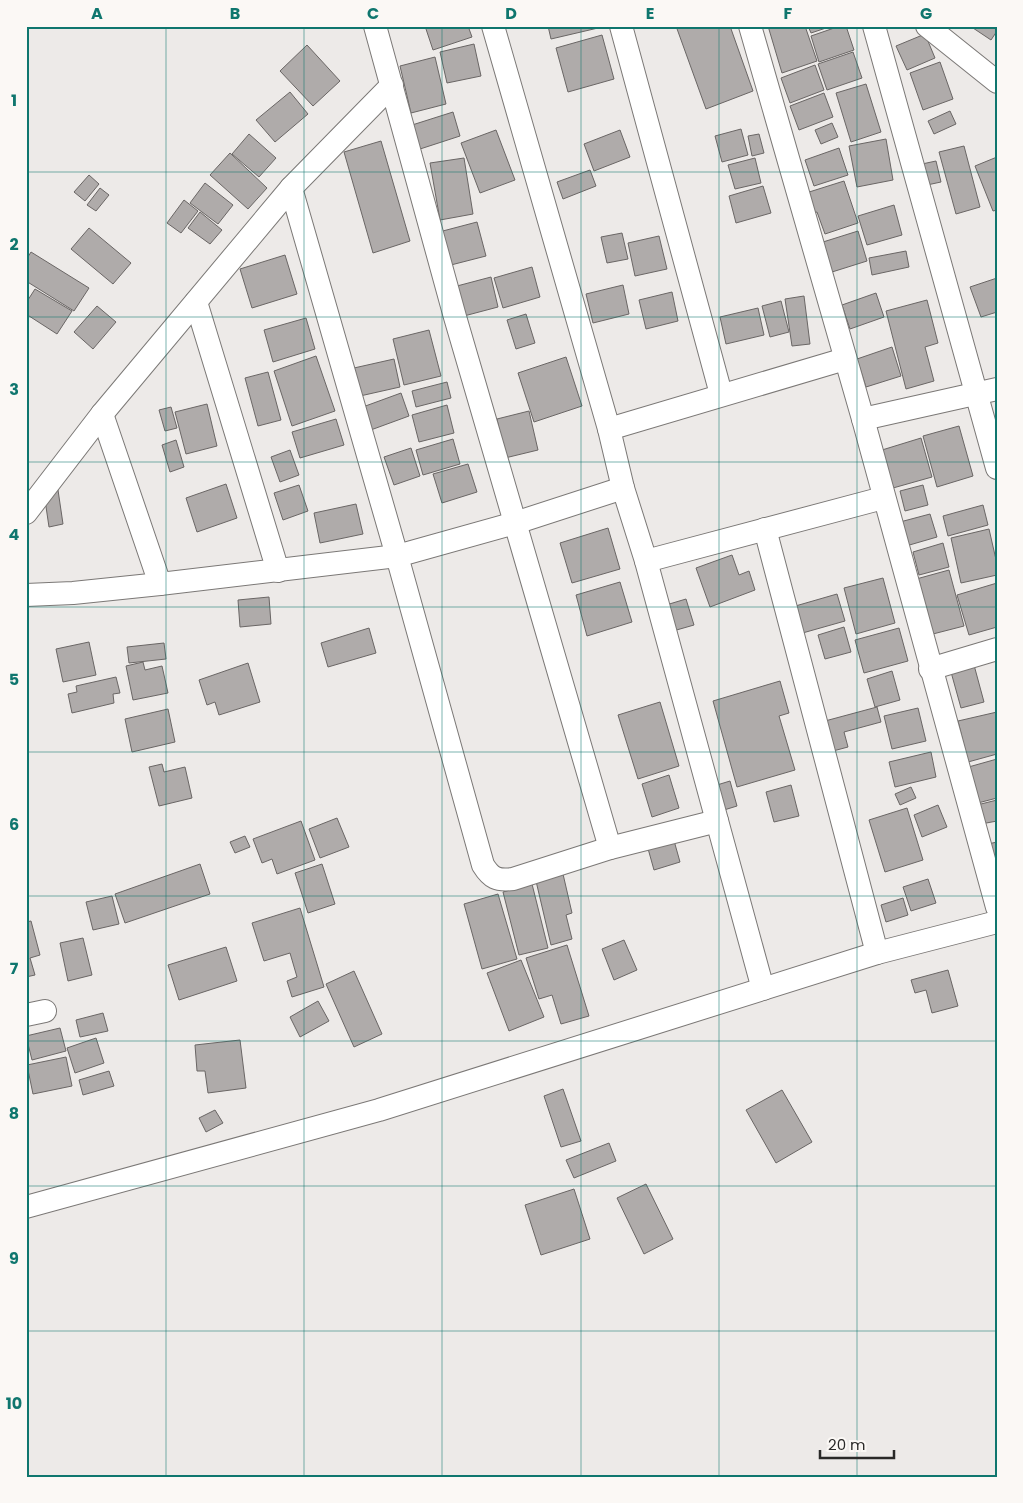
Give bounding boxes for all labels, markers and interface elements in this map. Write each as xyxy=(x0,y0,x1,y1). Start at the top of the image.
text: A xyxy=(91,2,103,25)
text: B xyxy=(230,2,240,25)
text: C xyxy=(367,2,379,25)
text: D xyxy=(505,2,517,25)
text: E xyxy=(646,2,654,25)
text: F xyxy=(784,2,793,25)
text: G xyxy=(920,2,932,25)
text: 1 xyxy=(11,89,17,112)
text: 2 xyxy=(9,233,19,256)
text: 3 xyxy=(9,378,19,401)
text: 4 xyxy=(9,523,20,546)
text: 5 xyxy=(9,668,19,691)
text: 6 xyxy=(9,813,19,836)
text: 7 xyxy=(10,957,19,980)
text: 8 xyxy=(9,1102,19,1125)
text: 9 xyxy=(9,1247,19,1270)
text: 10 xyxy=(6,1392,22,1415)
scale bar xyxy=(820,1428,894,1460)
text: 20 m xyxy=(828,1434,866,1455)

